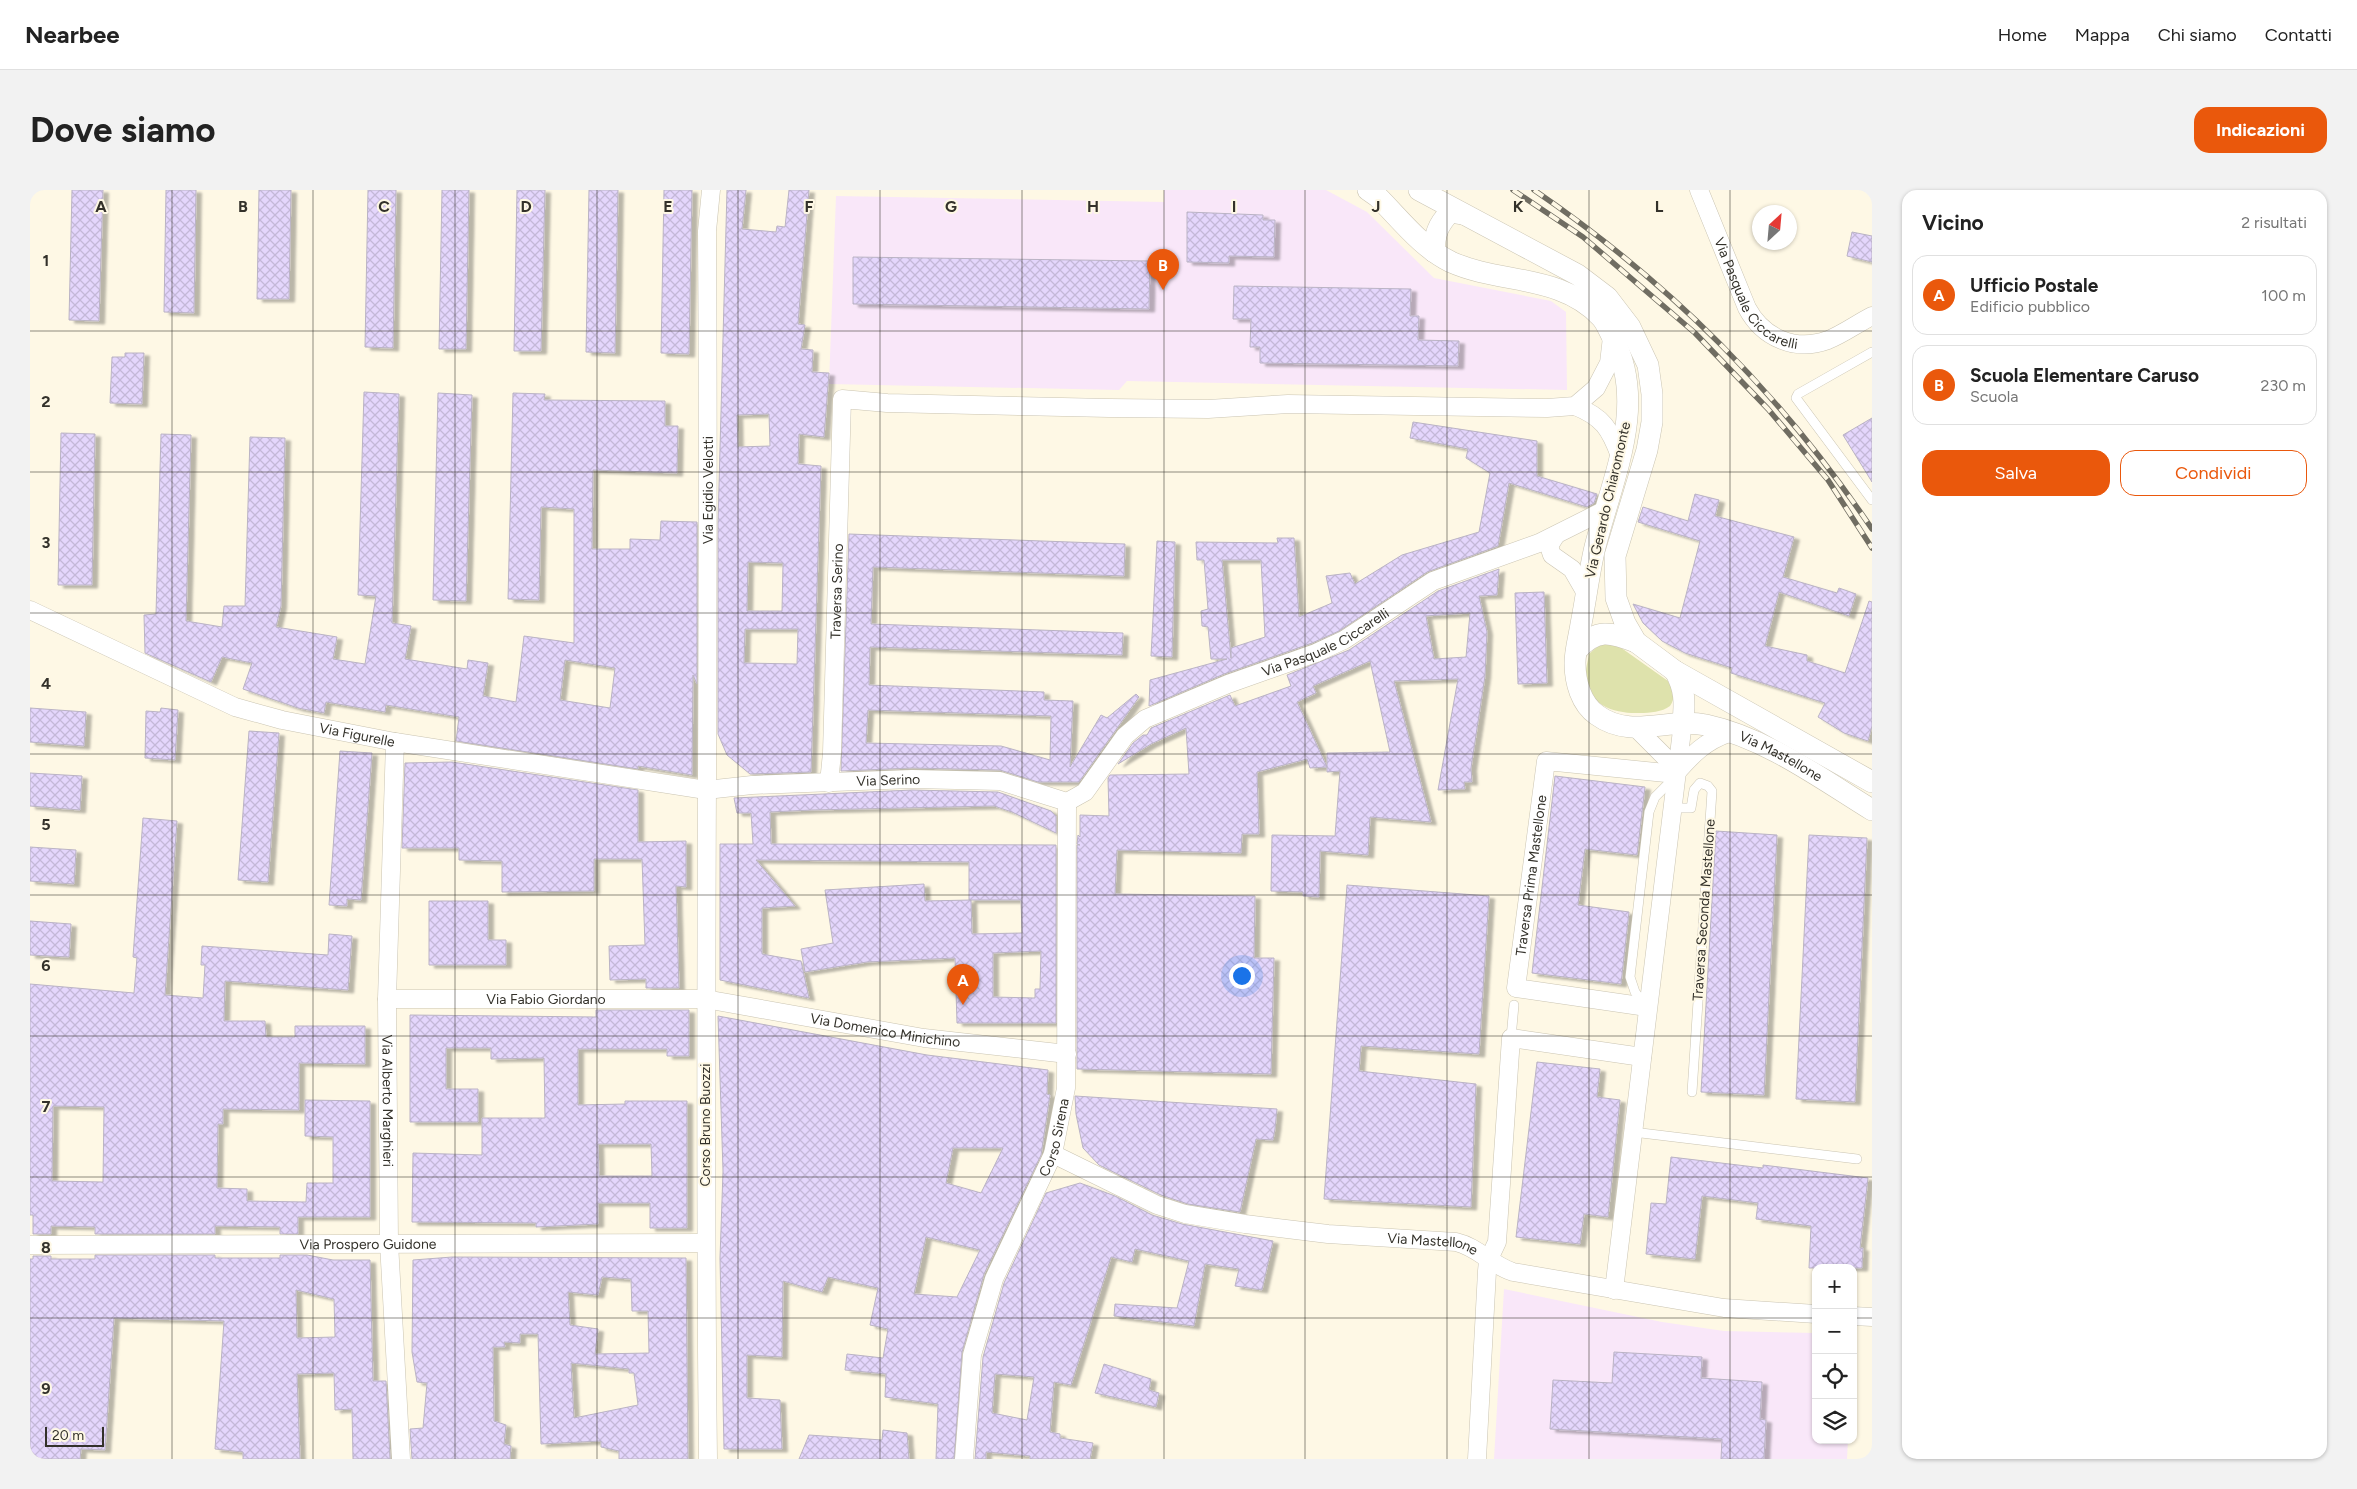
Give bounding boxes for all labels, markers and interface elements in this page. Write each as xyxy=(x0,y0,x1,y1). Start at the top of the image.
text: Nearbee xyxy=(25,20,120,49)
text: Home xyxy=(1998,24,2047,46)
text: Mappa xyxy=(2075,24,2130,46)
text: Chi siamo xyxy=(2158,24,2237,46)
text: Contatti xyxy=(2265,24,2332,46)
button: Indicazioni xyxy=(2194,107,2327,153)
text: Dove siamo xyxy=(30,109,216,151)
text: A xyxy=(95,197,107,216)
text: B xyxy=(238,197,248,216)
text: C xyxy=(378,197,390,216)
text: D xyxy=(520,197,532,216)
text: E xyxy=(663,197,673,216)
text: F xyxy=(805,197,814,216)
text: G xyxy=(945,197,957,216)
text: H xyxy=(1087,197,1099,216)
text: I xyxy=(1232,197,1236,216)
text: J xyxy=(1372,197,1380,216)
text: K xyxy=(1513,197,1524,216)
text: L xyxy=(1655,197,1664,216)
north arrow xyxy=(1752,205,1797,250)
text: Vicino xyxy=(1922,210,1984,235)
text: 2 risultati xyxy=(2241,213,2307,232)
street label: Via Pasquale Ciccarelli xyxy=(1711,235,1799,352)
pin: B xyxy=(1147,249,1179,290)
text: 1 xyxy=(43,251,49,270)
text: Ufficio Postale xyxy=(1970,274,2098,297)
text: A xyxy=(1933,286,1945,305)
text: 100 m xyxy=(2261,286,2306,305)
text: Edificio pubblico xyxy=(1970,297,2090,316)
text: Scuola Elementare Caruso xyxy=(1970,364,2199,387)
text: B xyxy=(1934,376,1944,395)
text: 230 m xyxy=(2261,376,2306,395)
text: Scuola xyxy=(1970,387,2018,406)
text: 2 xyxy=(41,392,51,411)
street label: Via Gerardo Chiaromonte xyxy=(1582,420,1634,580)
street label: Via Egidio Velotti xyxy=(699,436,716,544)
button: Salva xyxy=(1922,450,2110,496)
button: Condividi xyxy=(2120,450,2307,496)
text: 3 xyxy=(42,533,51,552)
street label: Traversa Serino xyxy=(827,543,846,639)
street label: Via Pasquale Ciccarelli xyxy=(1259,604,1392,680)
text: 4 xyxy=(41,674,51,693)
street label: Via Figurelle xyxy=(318,719,397,750)
street label: Via Mastellone xyxy=(1737,727,1826,785)
street label: Via Serino xyxy=(856,770,920,790)
street label: Traversa Prima Mastellone xyxy=(1512,793,1550,957)
text: 5 xyxy=(41,815,51,834)
street label: Traversa Seconda Mastellone xyxy=(1689,818,1719,1001)
text: 6 xyxy=(41,956,51,975)
your location xyxy=(1229,963,1255,989)
pin: A xyxy=(947,964,979,1005)
street label: Via Fabio Giordano xyxy=(486,991,606,1008)
street label: Via Domenico Minichino xyxy=(809,1009,961,1051)
street label: Via Alberto Marghieri xyxy=(379,1035,397,1167)
street label: Corso Bruno Buozzi xyxy=(697,1063,714,1187)
text: 7 xyxy=(42,1097,51,1116)
street label: Corso Sirena xyxy=(1035,1097,1072,1179)
street label: Via Mastellone xyxy=(1387,1229,1482,1259)
street label: Via Prospero Guidone xyxy=(300,1235,437,1253)
text: 8 xyxy=(41,1238,51,1257)
map controls xyxy=(1812,1264,1857,1444)
button: + xyxy=(1812,1264,1857,1309)
button: − xyxy=(1812,1309,1857,1354)
button: locate xyxy=(1812,1354,1857,1399)
text: 9 xyxy=(41,1379,51,1398)
button: layers xyxy=(1812,1399,1857,1444)
scale bar xyxy=(45,1424,104,1447)
text: 20 m xyxy=(52,1427,84,1444)

